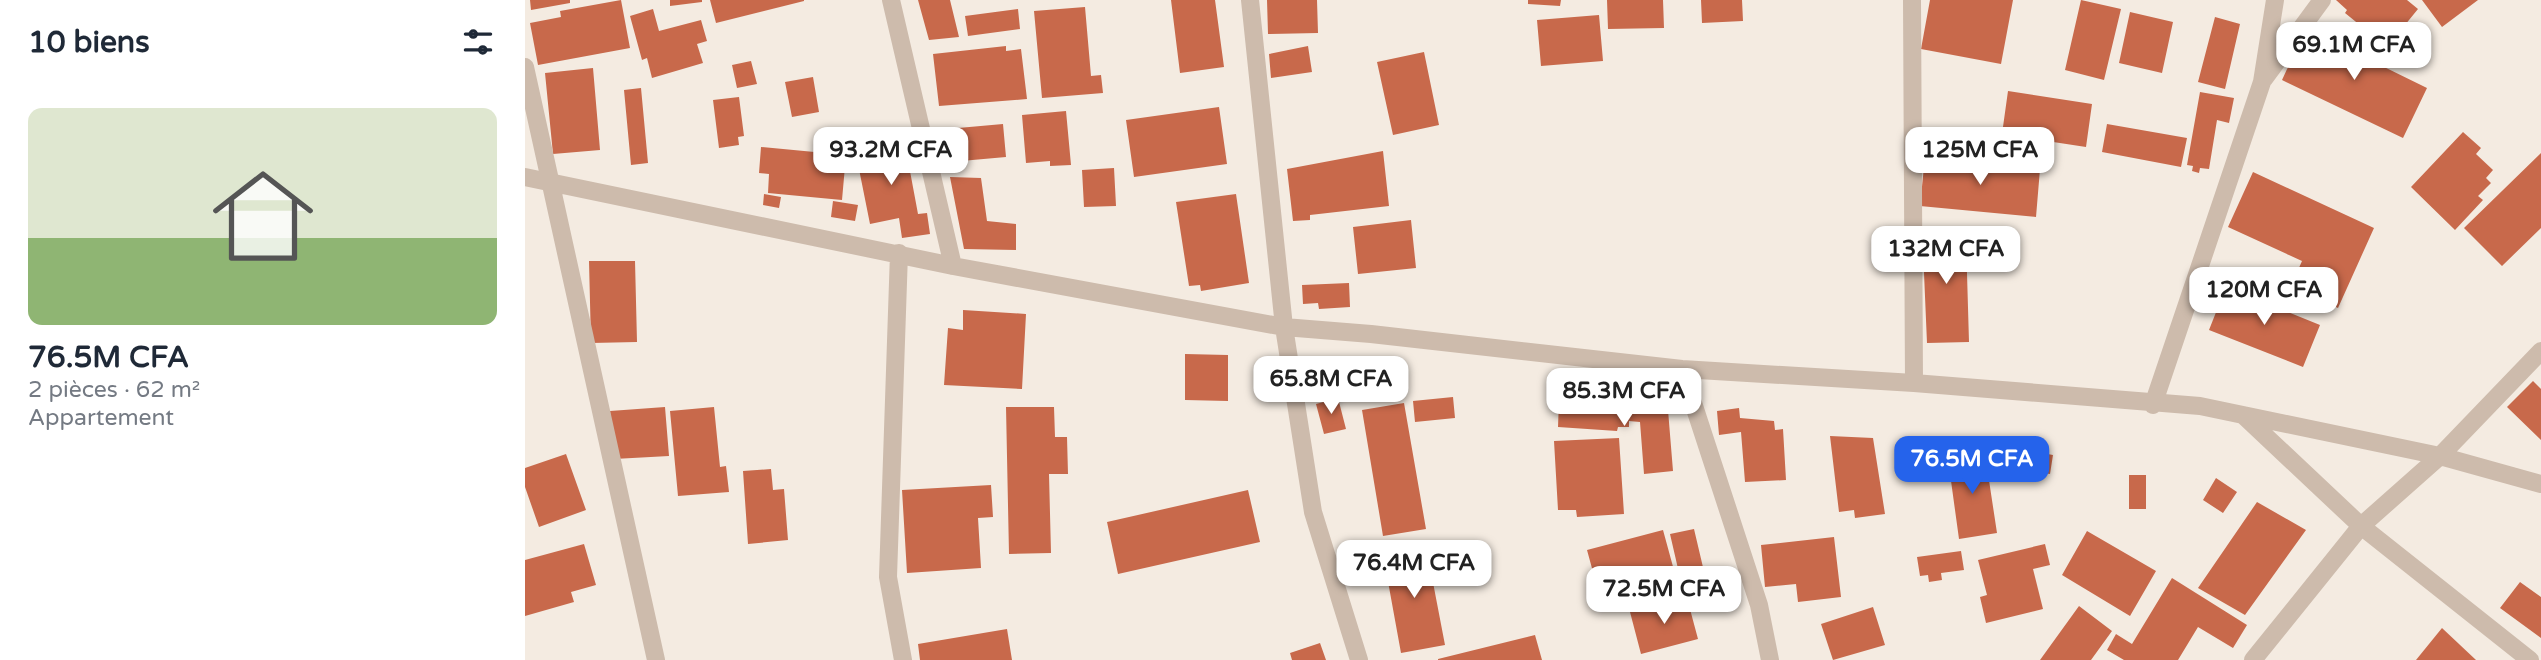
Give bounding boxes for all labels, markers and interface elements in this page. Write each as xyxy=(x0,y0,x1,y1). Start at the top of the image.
pin: 69.1M CFA xyxy=(2274,22,2434,82)
icon: filters xyxy=(459,23,497,61)
text: 10 biens xyxy=(28,24,150,61)
text: 69.1M CFA xyxy=(2292,31,2416,59)
pin: 93.2M CFA xyxy=(811,128,971,187)
pin: 125M CFA xyxy=(1908,128,2052,187)
text: 93.2M CFA xyxy=(829,136,953,164)
text: 125M CFA xyxy=(1921,136,2039,164)
icon: home xyxy=(200,153,326,279)
pin: 132M CFA xyxy=(1874,226,2018,286)
text: 132M CFA xyxy=(1887,235,2005,263)
pin: 120M CFA xyxy=(2192,268,2336,327)
text: 120M CFA xyxy=(2205,276,2323,304)
text: 76.5M CFA xyxy=(28,339,189,376)
pin: 65.8M CFA xyxy=(1251,356,1411,416)
text: 65.8M CFA xyxy=(1269,365,1393,393)
pin: 85.3M CFA xyxy=(1544,368,1704,428)
text: 2 pièces · 62 m² xyxy=(28,376,200,404)
text: 85.3M CFA xyxy=(1562,377,1686,405)
text: Appartement xyxy=(28,404,174,432)
pin: 76.5M CFA xyxy=(1892,436,2052,496)
text: 76.5M CFA xyxy=(1910,445,2034,473)
pin: 76.4M CFA xyxy=(1334,540,1494,600)
text: 76.4M CFA xyxy=(1353,549,1475,577)
pin: 72.5M CFA xyxy=(1584,566,1744,626)
text: 72.5M CFA xyxy=(1602,575,1726,603)

